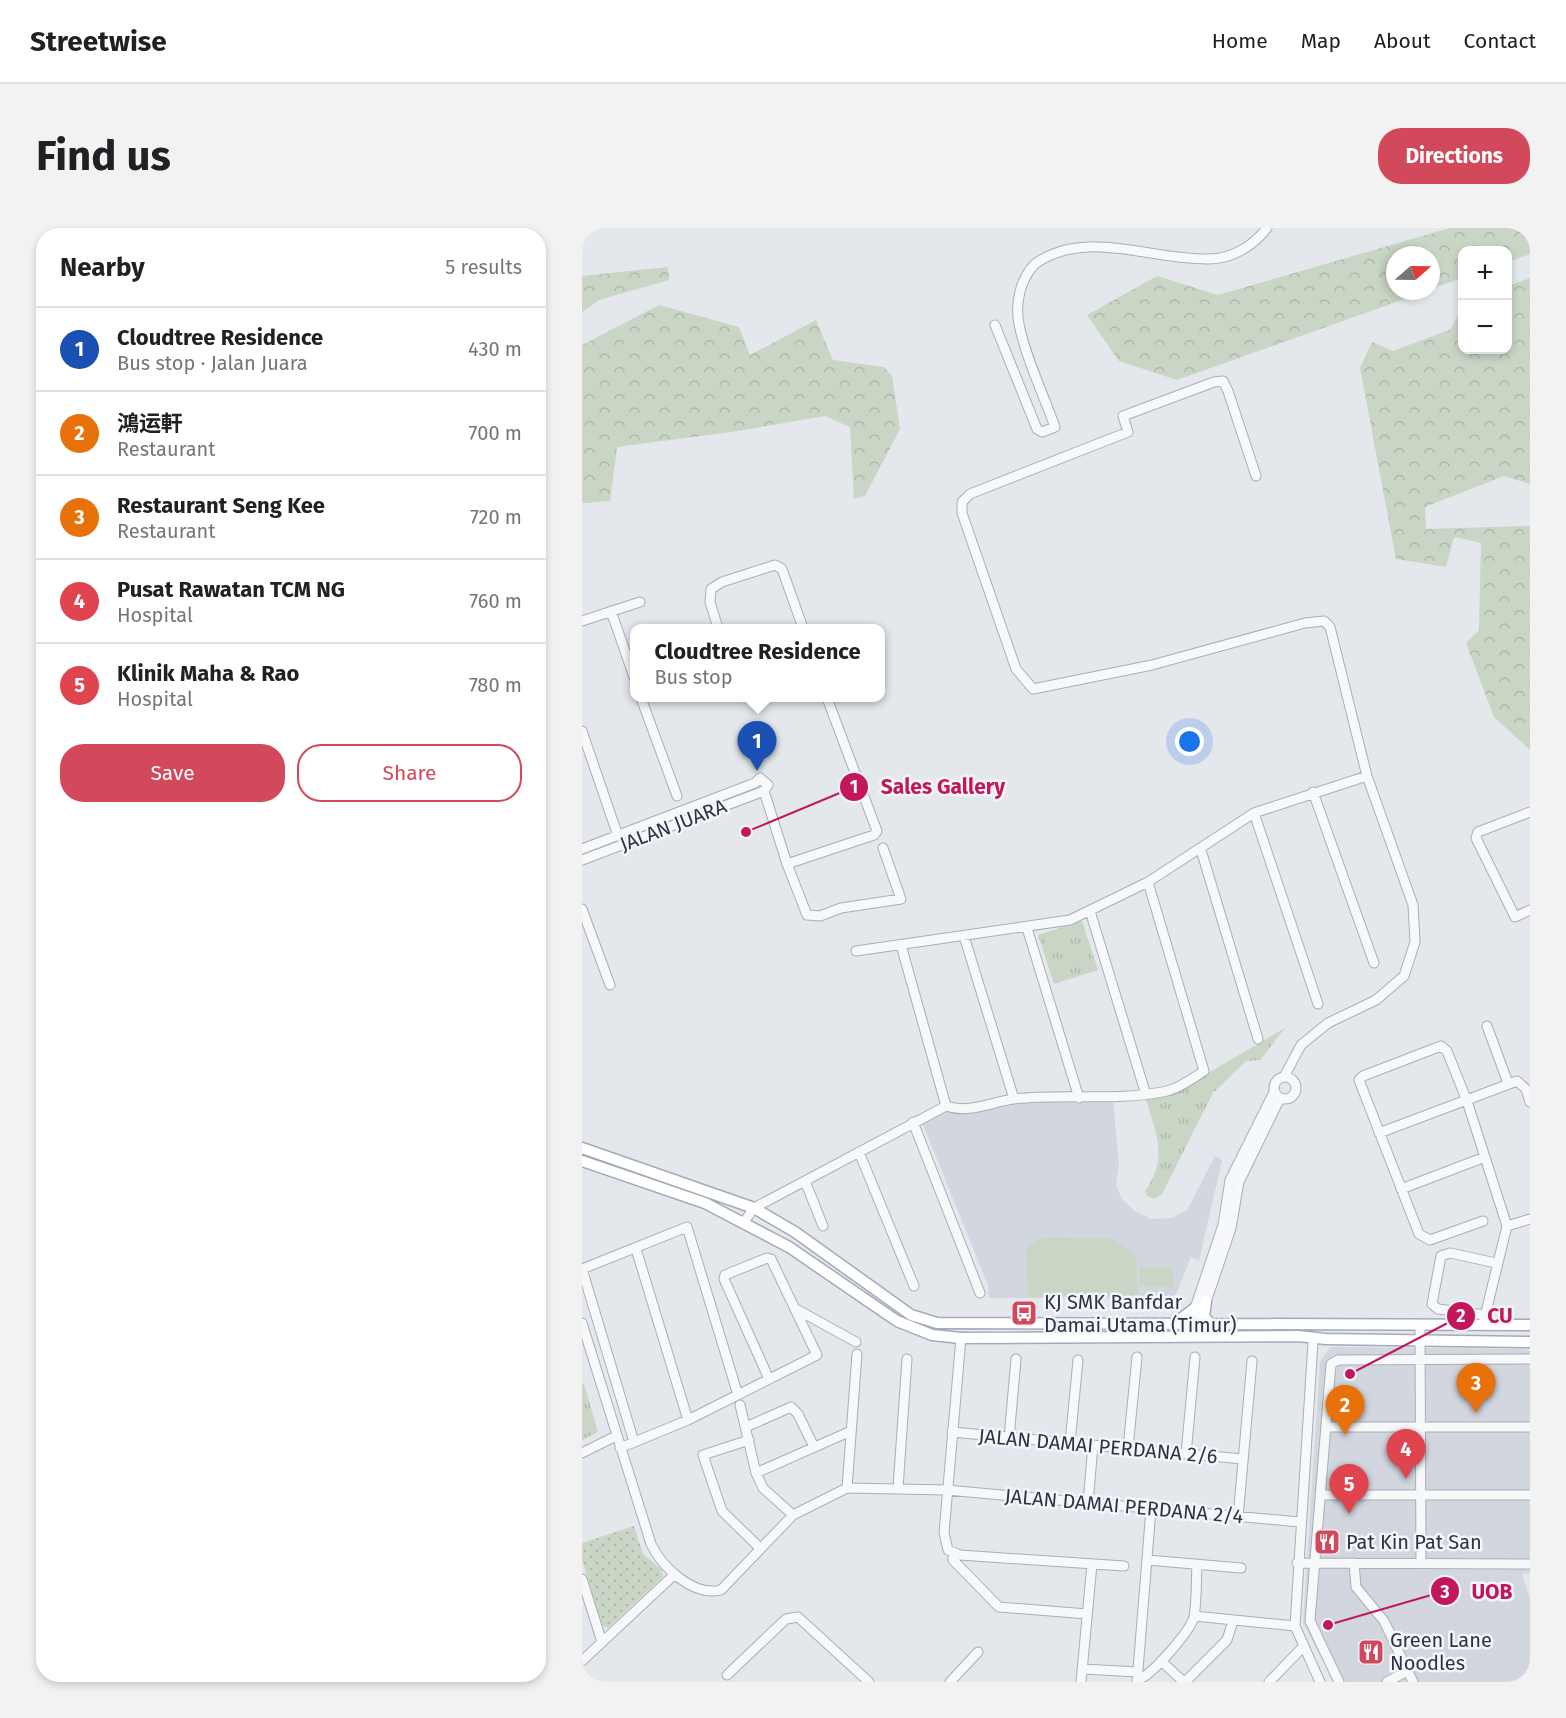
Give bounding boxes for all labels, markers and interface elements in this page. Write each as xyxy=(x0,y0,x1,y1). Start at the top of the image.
text: Streetwise xyxy=(30,25,167,58)
text: Home xyxy=(1212,28,1268,54)
text: Map xyxy=(1301,28,1341,54)
text: About xyxy=(1374,28,1431,54)
text: Contact xyxy=(1464,28,1536,54)
button: Directions xyxy=(1378,128,1530,184)
text: Find us xyxy=(36,131,171,181)
north arrow xyxy=(1386,246,1440,300)
map controls xyxy=(1458,246,1512,354)
button: + xyxy=(1458,246,1512,300)
text: Nearby xyxy=(60,252,145,283)
text: 5 results xyxy=(445,255,522,279)
button: − xyxy=(1458,300,1512,354)
text: Cloudtree Residence xyxy=(117,324,323,351)
text: 1 xyxy=(75,337,84,361)
text: 430 m xyxy=(468,337,522,361)
text: Bus stop · Jalan Juara xyxy=(117,351,308,375)
text: 鴻运軒 xyxy=(117,410,183,437)
text: 2 xyxy=(74,421,85,445)
text: 700 m xyxy=(469,421,522,445)
text: Restaurant xyxy=(117,437,215,461)
text: Restaurant Seng Kee xyxy=(117,492,325,519)
text: 3 xyxy=(74,505,85,529)
text: 720 m xyxy=(470,505,522,529)
text: Restaurant xyxy=(117,519,215,543)
text: Pusat Rawatan TCM NG xyxy=(117,576,345,603)
text: 4 xyxy=(74,589,85,613)
text: 760 m xyxy=(469,589,522,613)
text: Hospital xyxy=(117,603,193,627)
popup xyxy=(630,624,885,702)
text: Cloudtree Residence xyxy=(654,638,861,665)
text: Klinik Maha & Rao xyxy=(117,660,299,687)
text: Bus stop xyxy=(654,665,733,689)
text: 5 xyxy=(74,673,85,697)
text: 780 m xyxy=(469,673,522,697)
text: Hospital xyxy=(117,687,193,711)
pin: 1 xyxy=(738,722,777,771)
your location xyxy=(1175,727,1204,756)
button: Save xyxy=(60,744,285,802)
button: Share xyxy=(297,744,522,802)
callout: Sales Gallery xyxy=(839,767,1017,806)
text: Sales Gallery xyxy=(881,774,1005,800)
text: 1 xyxy=(850,776,858,798)
street label: JALAN JUARA xyxy=(616,794,730,856)
place label: KJ SMK Banfdar Damai Utama (Timur) xyxy=(1044,1290,1236,1337)
callout: CU xyxy=(1446,1296,1525,1335)
bus stop icon: KJ SMK Banfdar Damai Utama (Timur) xyxy=(1009,1298,1039,1328)
text: CU xyxy=(1487,1303,1513,1329)
text: 2 xyxy=(1456,1305,1466,1327)
pin: 3 xyxy=(1456,1364,1496,1413)
pin: 2 xyxy=(1326,1386,1365,1435)
street label: JALAN DAMAI PERDANA 2/6 xyxy=(978,1424,1218,1468)
pin: 4 xyxy=(1386,1430,1426,1479)
pin: 5 xyxy=(1330,1464,1368,1514)
street label: JALAN DAMAI PERDANA 2/4 xyxy=(1004,1484,1245,1528)
restaurant icon: Pat Kin Pat San xyxy=(1312,1527,1342,1557)
place label: Pat Kin Pat San xyxy=(1346,1530,1482,1554)
callout: UOB xyxy=(1430,1572,1525,1611)
text: UOB xyxy=(1471,1579,1513,1605)
text: 3 xyxy=(1439,1581,1450,1603)
place label: Green Lane Noodles xyxy=(1390,1628,1492,1675)
restaurant icon: Green Lane Noodles xyxy=(1356,1637,1386,1667)

